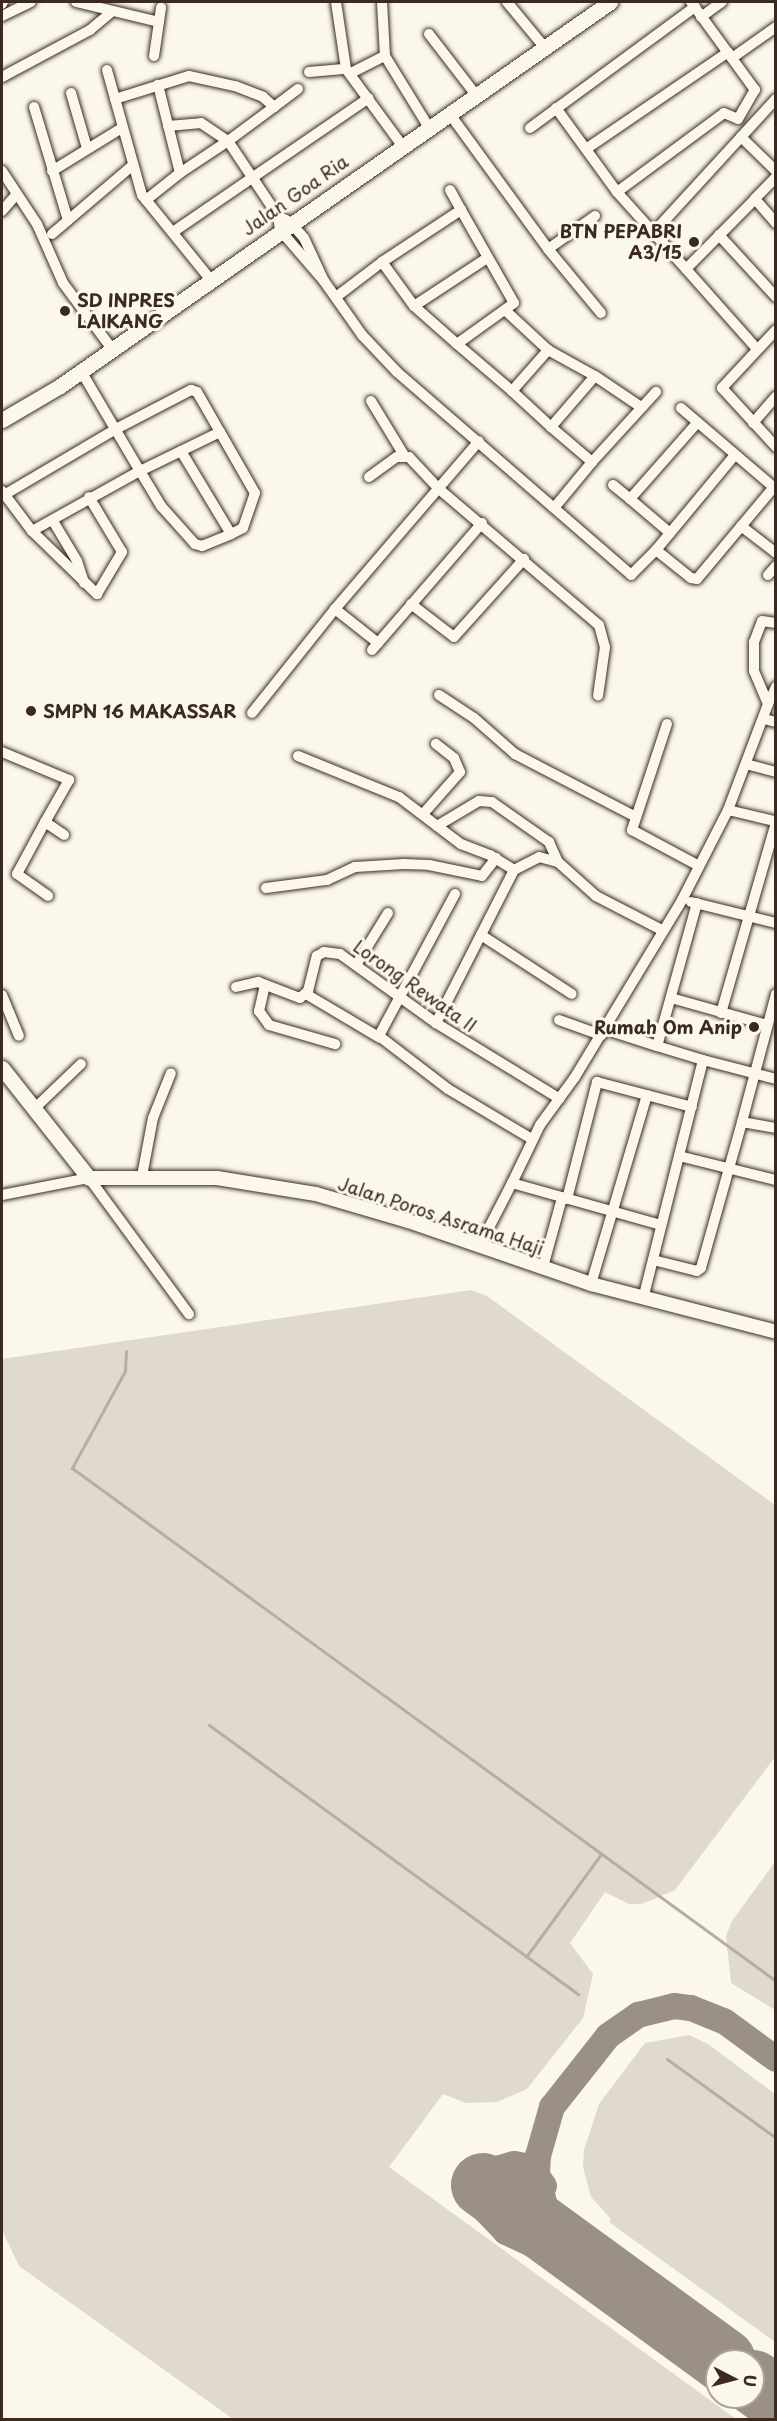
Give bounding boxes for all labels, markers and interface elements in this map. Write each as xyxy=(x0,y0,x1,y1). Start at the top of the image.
street label: Jalan Goa Ria xyxy=(237,150,353,240)
place label: BTN PEPABRI A3/15 xyxy=(559,221,682,264)
marker: BTN PEPABRI A3/15 xyxy=(687,235,701,249)
place label: SD INPRES LAIKANG xyxy=(77,290,176,332)
marker: SD INPRES LAIKANG xyxy=(58,304,72,318)
place label: SMPN 16 MAKASSAR xyxy=(43,700,237,722)
marker: SMPN 16 MAKASSAR xyxy=(24,704,38,718)
street label: Lorong Rewata II xyxy=(350,936,480,1036)
place label: Rumah Om Anip xyxy=(593,1016,742,1038)
marker: Rumah Om Anip xyxy=(747,1020,761,1034)
street label: Jalan Poros Asrama Haji xyxy=(335,1172,547,1260)
north arrow xyxy=(705,2349,765,2409)
text: U xyxy=(738,2373,763,2388)

